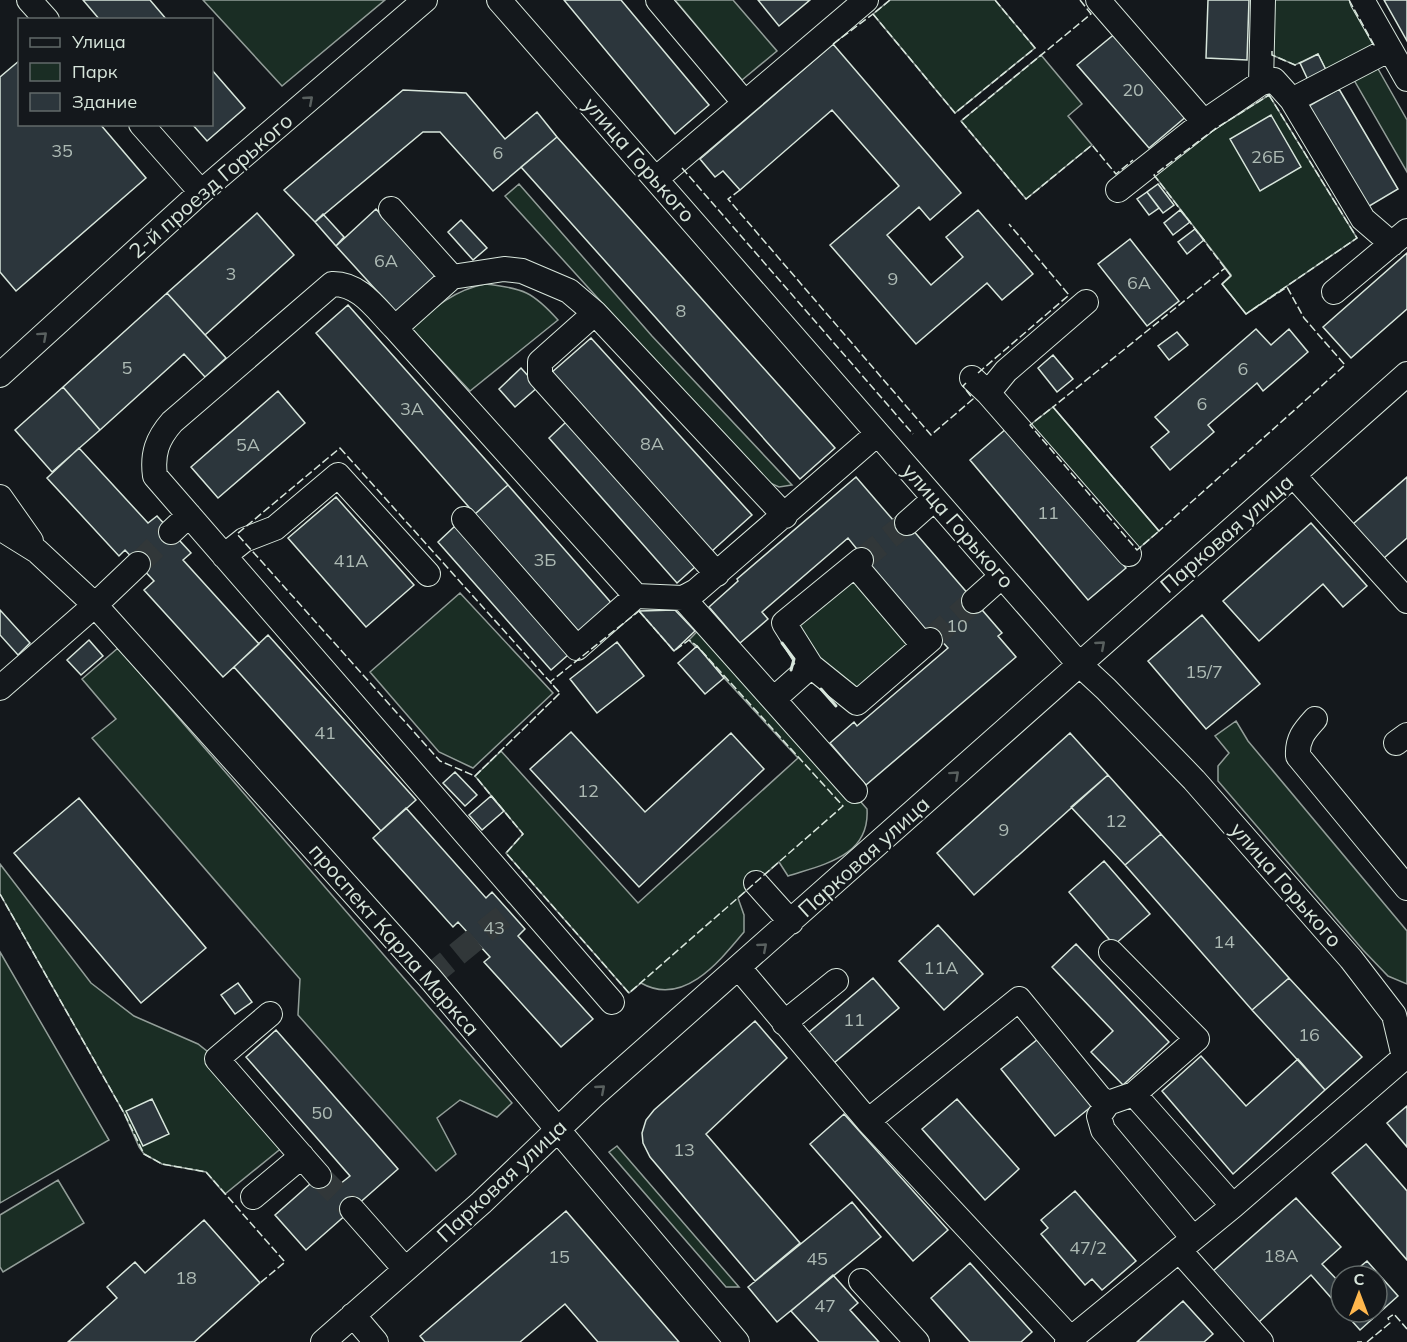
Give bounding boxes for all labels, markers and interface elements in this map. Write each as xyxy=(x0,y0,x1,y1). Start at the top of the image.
legend xyxy=(18,18,213,126)
text: Улица xyxy=(71,30,126,53)
text: Парк xyxy=(72,60,118,83)
house number: 20 xyxy=(1122,78,1144,101)
text: Здание xyxy=(72,90,137,113)
street label: улица Горького xyxy=(578,91,701,227)
one-way arrow xyxy=(302,96,313,107)
street label: 2-й проезд Горького xyxy=(123,107,298,263)
house number: 35 xyxy=(51,139,73,162)
house number: 6 xyxy=(493,141,503,164)
house number: 26Б xyxy=(1251,145,1285,168)
house number: 6А xyxy=(374,249,398,272)
house number: 3 xyxy=(226,262,236,285)
house number: 9 xyxy=(888,267,898,290)
house number: 6А xyxy=(1127,271,1151,294)
house number: 8 xyxy=(676,299,686,322)
one-way arrow xyxy=(36,332,47,343)
house number: 5 xyxy=(122,356,133,379)
house number: 6 xyxy=(1238,357,1248,380)
house number: 6 xyxy=(1197,392,1207,415)
house number: 3А xyxy=(400,397,424,420)
house number: 8А xyxy=(640,432,664,455)
house number: 5А xyxy=(236,433,260,456)
street label: улица Горького xyxy=(897,457,1020,593)
street label: Парковая улица xyxy=(1154,468,1298,598)
house number: 11 xyxy=(1037,501,1059,524)
house number: 3Б xyxy=(534,548,557,571)
house number: 41А xyxy=(334,549,368,572)
house number: 10 xyxy=(946,614,968,637)
one-way arrow xyxy=(1094,641,1105,652)
house number: 15/7 xyxy=(1185,660,1223,683)
house number: 41 xyxy=(314,721,336,744)
one-way arrow xyxy=(949,771,959,782)
house number: 12 xyxy=(577,779,599,802)
street label: Парковая улица xyxy=(792,790,934,922)
house number: 12 xyxy=(1105,809,1127,832)
street label: улица Горького xyxy=(1225,816,1348,952)
house number: 9 xyxy=(999,818,1009,841)
street label: проспект Карла Маркса xyxy=(304,838,486,1041)
house number: 43 xyxy=(483,916,505,939)
house number: 14 xyxy=(1213,930,1235,953)
one-way arrow xyxy=(756,943,767,954)
house number: 11А xyxy=(924,956,958,979)
house number: 11 xyxy=(843,1008,865,1031)
house number: 16 xyxy=(1298,1023,1320,1046)
one-way arrow xyxy=(594,1085,604,1096)
house number: 50 xyxy=(311,1101,333,1124)
street label: Парковая улица xyxy=(431,1113,572,1247)
house number: 13 xyxy=(673,1138,695,1161)
house number: 47/2 xyxy=(1069,1236,1107,1259)
house number: 18А xyxy=(1264,1244,1298,1267)
house number: 15 xyxy=(548,1245,570,1268)
house number: 45 xyxy=(806,1247,828,1270)
north arrow xyxy=(1329,1264,1389,1324)
house number: 18 xyxy=(175,1266,197,1289)
text: С xyxy=(1354,1269,1365,1289)
house number: 47 xyxy=(814,1294,836,1317)

